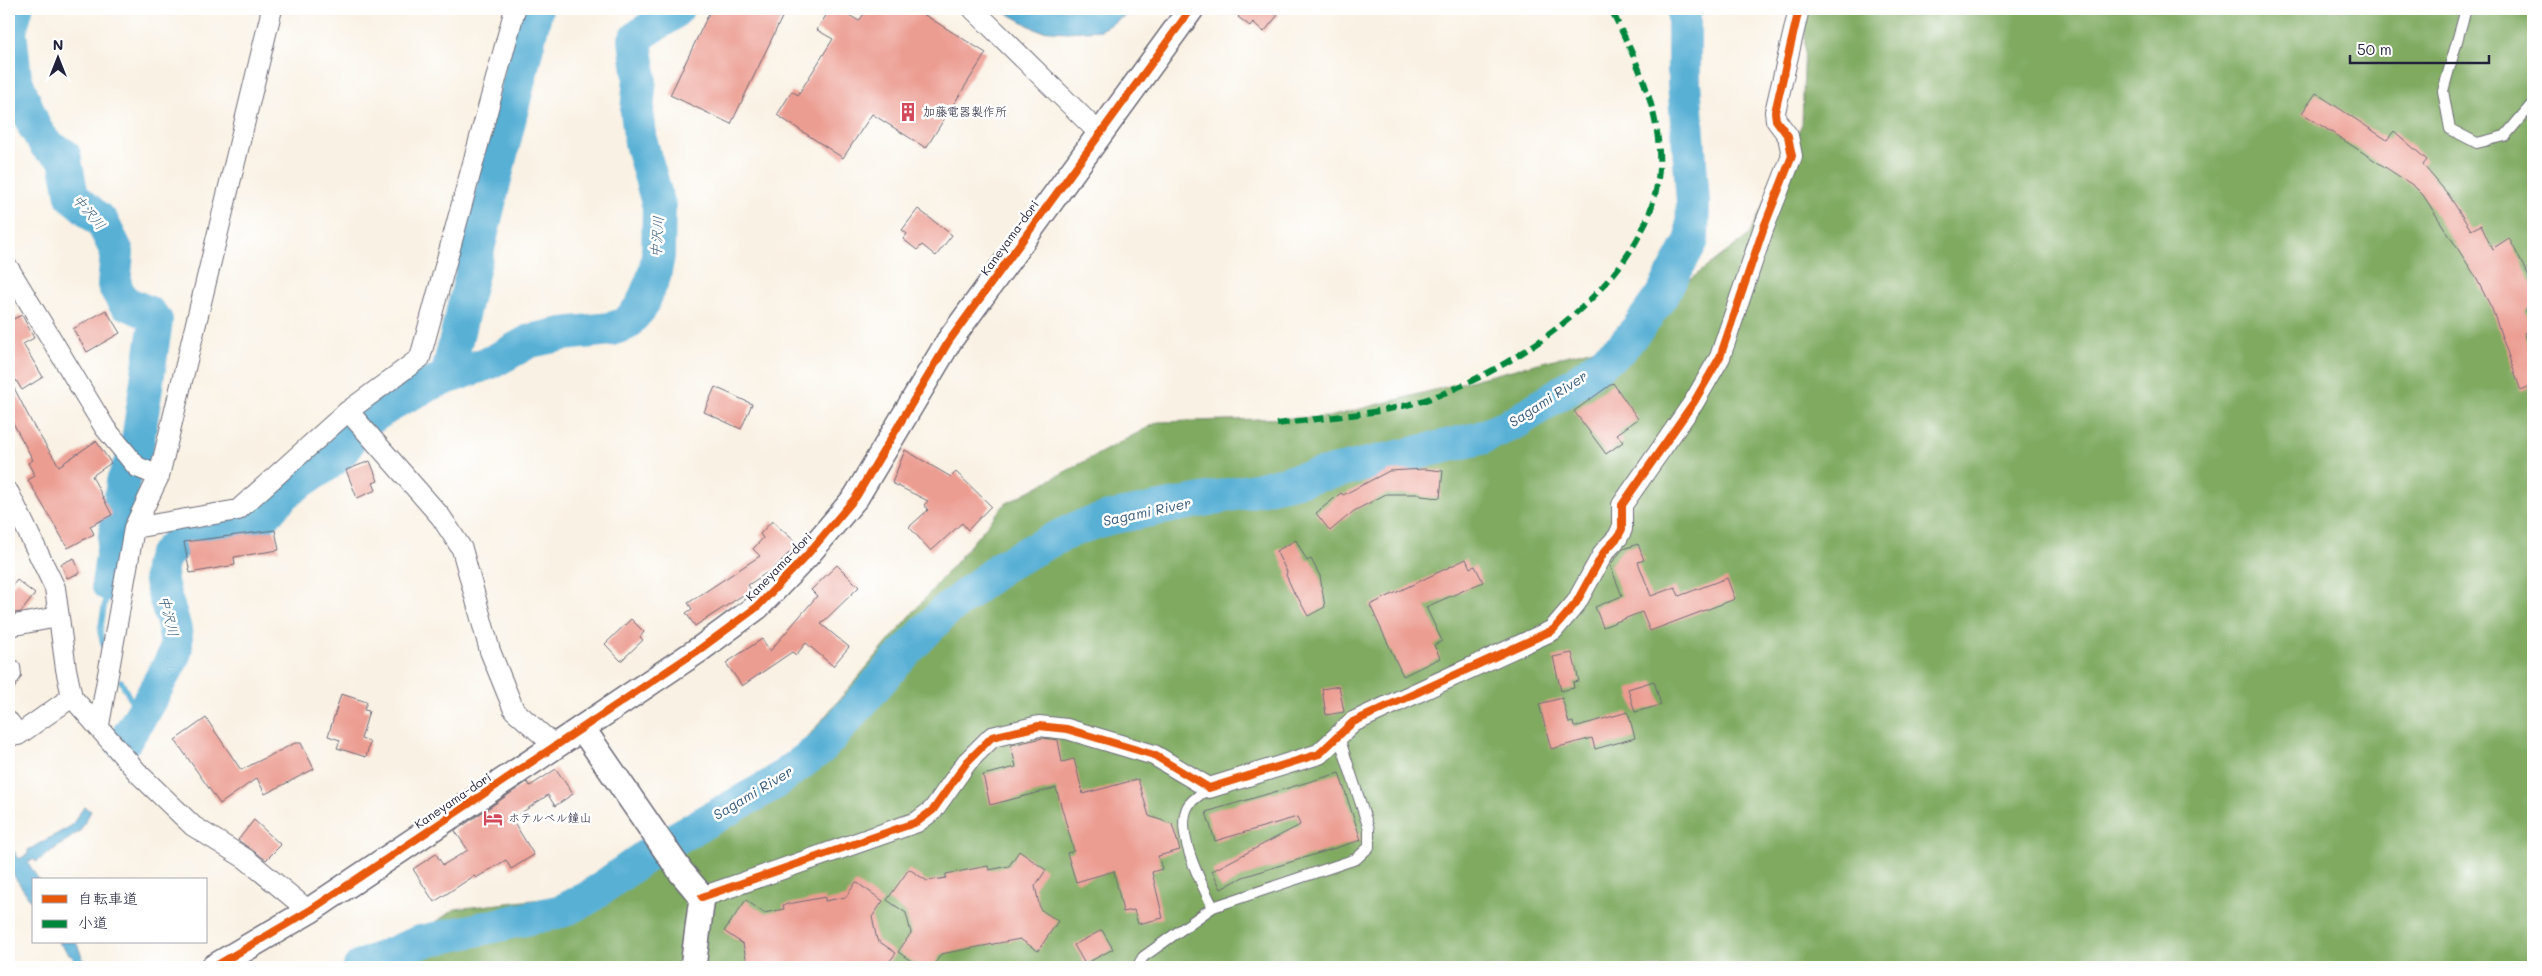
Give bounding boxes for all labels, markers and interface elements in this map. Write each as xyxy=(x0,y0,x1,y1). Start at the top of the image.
north arrow xyxy=(32,32,82,82)
scale bar xyxy=(2350,32,2488,64)
text: N xyxy=(53,35,63,54)
text: 50 m xyxy=(2357,39,2392,59)
building icon: 加藤電器製作所 xyxy=(897,101,919,123)
place label: 加藤電器製作所 xyxy=(923,103,1007,119)
water label: 中沢川 xyxy=(68,190,110,234)
street label: Kaneyama-dori xyxy=(977,197,1042,278)
water label: 中沢川 xyxy=(646,215,667,259)
water label: Sagami River xyxy=(1505,366,1591,431)
water label: Sagami River xyxy=(1101,493,1193,530)
street label: Kaneyama-dori xyxy=(742,529,815,604)
water label: 中沢川 xyxy=(155,593,184,639)
water label: Sagami River xyxy=(709,761,796,824)
street label: Kaneyama-dori xyxy=(411,769,494,832)
hotel icon: ホテルベル鐘山 xyxy=(482,807,504,829)
place label: ホテルベル鐘山 xyxy=(508,809,592,825)
legend xyxy=(32,878,208,944)
text: 自転車道 xyxy=(78,888,138,908)
text: 小道 xyxy=(78,912,108,932)

